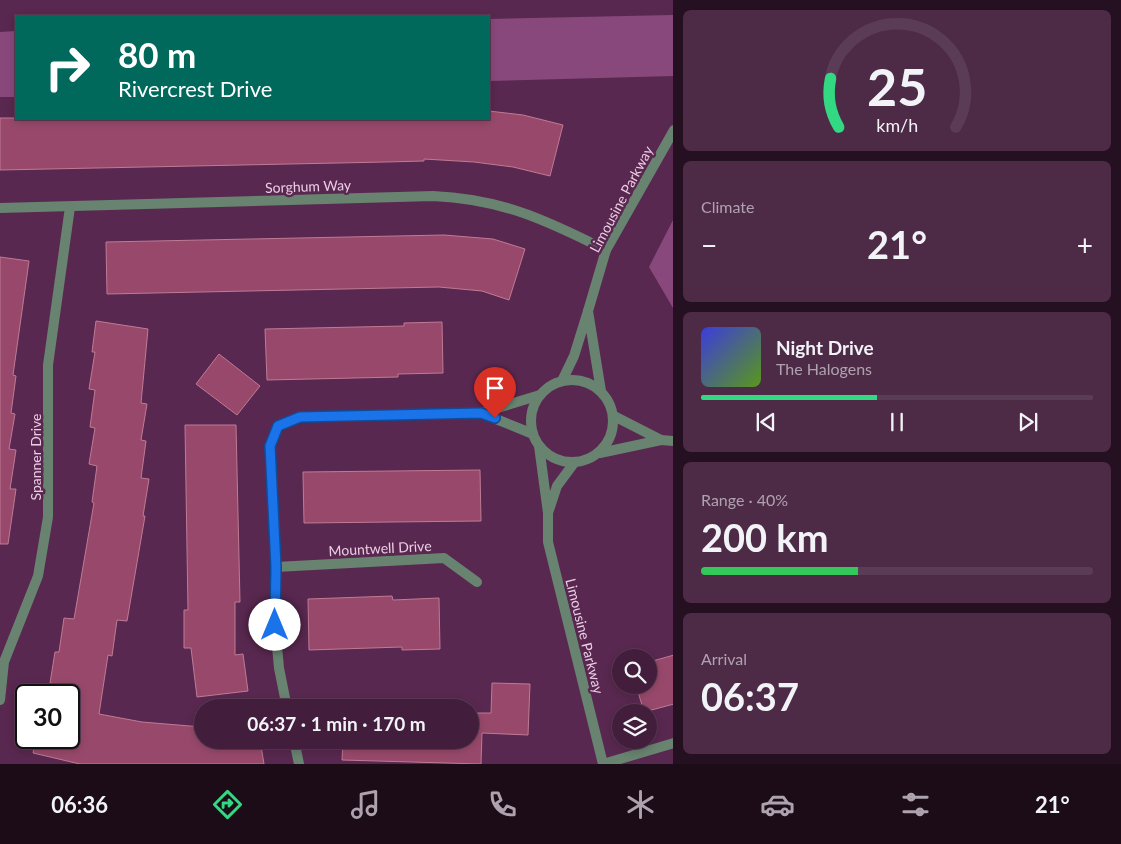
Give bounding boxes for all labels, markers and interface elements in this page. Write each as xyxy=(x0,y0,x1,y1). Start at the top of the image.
text: 80 m xyxy=(118,33,196,75)
icon: right xyxy=(35,35,100,100)
text: 25 xyxy=(867,55,927,117)
text: Rivercrest Drive xyxy=(118,75,272,102)
text: km/h xyxy=(876,114,918,136)
street label: Limousine Parkway xyxy=(586,142,657,255)
street label: Sorghum Way xyxy=(265,176,352,196)
text: Climate xyxy=(701,197,754,216)
text: 21° xyxy=(867,221,927,267)
text: − xyxy=(701,228,717,262)
text: + xyxy=(1077,228,1093,262)
text: Night Drive xyxy=(776,336,874,359)
text: The Halogens xyxy=(776,359,872,378)
pin xyxy=(474,367,516,418)
icon: arrive xyxy=(481,374,509,402)
icon: previous xyxy=(752,408,780,436)
icon: pause xyxy=(883,408,911,436)
icon: next xyxy=(1014,408,1042,436)
street label: Spanner Drive xyxy=(27,413,44,501)
text: Range · 40% xyxy=(701,490,788,509)
text: 200 km xyxy=(701,514,829,560)
street label: Mountwell Drive xyxy=(328,537,432,559)
street label: Limousine Parkway xyxy=(562,577,608,696)
position arrow xyxy=(248,598,300,650)
map controls xyxy=(612,649,657,749)
button: search xyxy=(612,649,657,694)
text: Arrival xyxy=(701,649,747,668)
text: 06:37 xyxy=(701,673,799,719)
speed limit sign: 30 xyxy=(15,684,80,749)
button: layers xyxy=(612,704,657,749)
text: 06:37 · 1 min · 170 m xyxy=(247,712,426,735)
icon: directions xyxy=(210,787,245,822)
icon: music xyxy=(348,787,383,822)
icon: phone xyxy=(485,787,520,822)
icon: climate xyxy=(623,787,658,822)
icon: car xyxy=(760,787,795,822)
icon: filters xyxy=(898,787,933,822)
text: 06:36 xyxy=(51,791,108,818)
text: 21° xyxy=(1035,791,1070,818)

